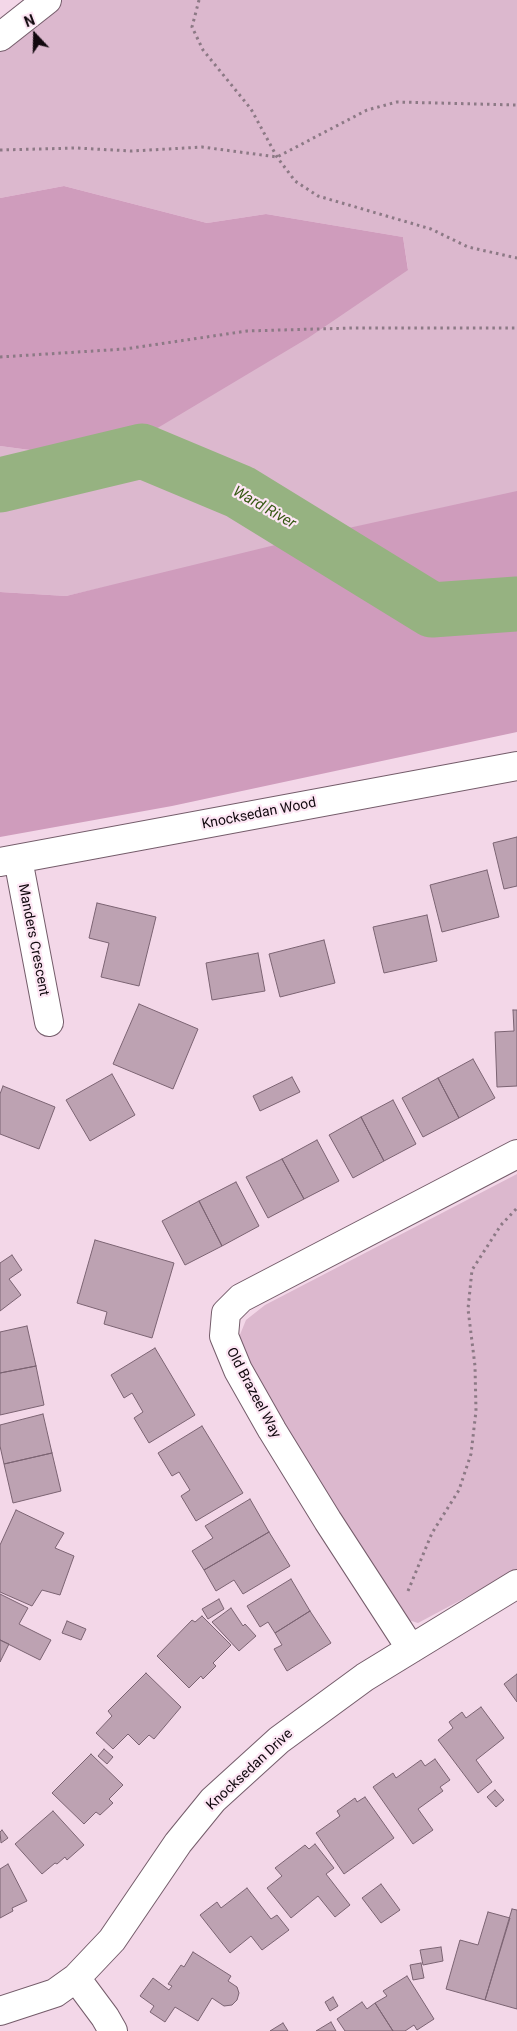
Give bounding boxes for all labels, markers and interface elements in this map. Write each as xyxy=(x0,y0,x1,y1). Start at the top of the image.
north arrow xyxy=(10,10,60,60)
text: N xyxy=(22,12,37,30)
water label: Ward River xyxy=(229,483,299,533)
street label: Knocksedan Wood xyxy=(200,795,318,833)
street label: Manders Crescent xyxy=(14,883,52,997)
street label: Old Brazeel Way xyxy=(222,1345,284,1441)
street label: Knocksedan Drive xyxy=(203,1726,297,1814)

